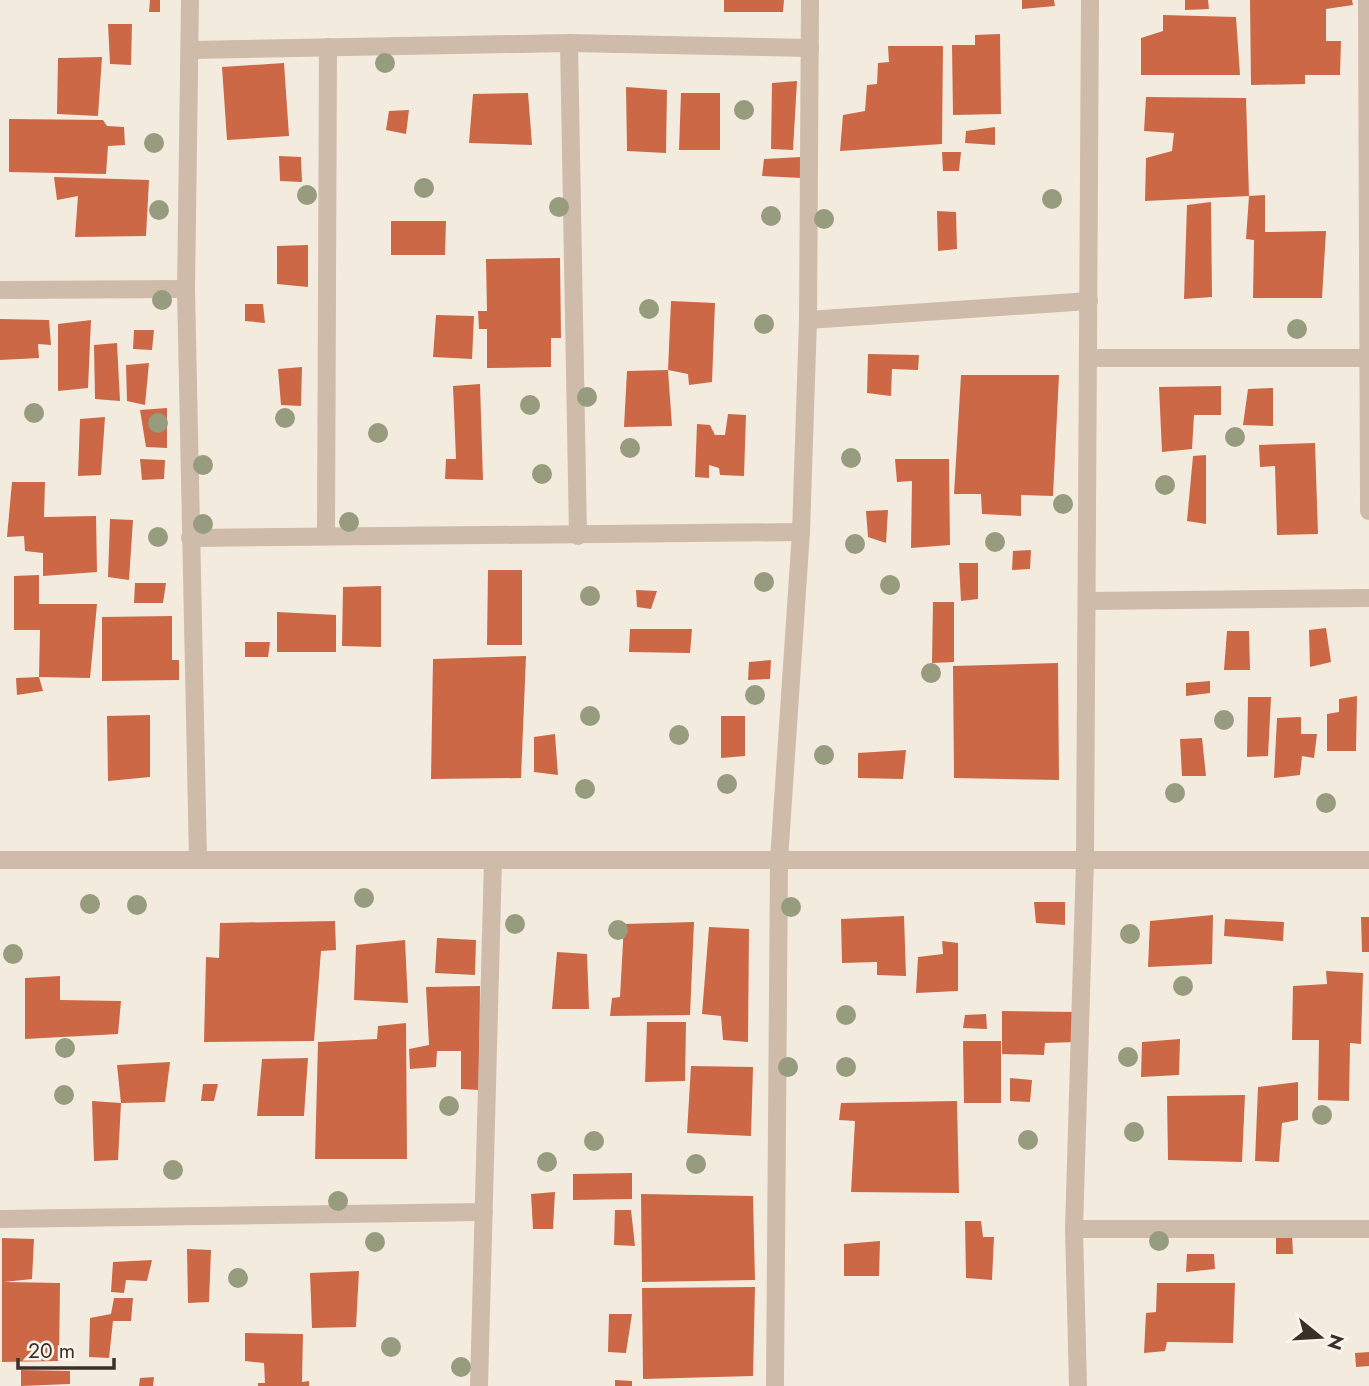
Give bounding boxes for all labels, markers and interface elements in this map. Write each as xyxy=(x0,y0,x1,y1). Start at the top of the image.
north arrow xyxy=(1285,1302,1355,1372)
scale bar xyxy=(18,1326,114,1370)
text: N xyxy=(1321,1331,1351,1353)
text: 20 m xyxy=(28,1336,75,1366)

